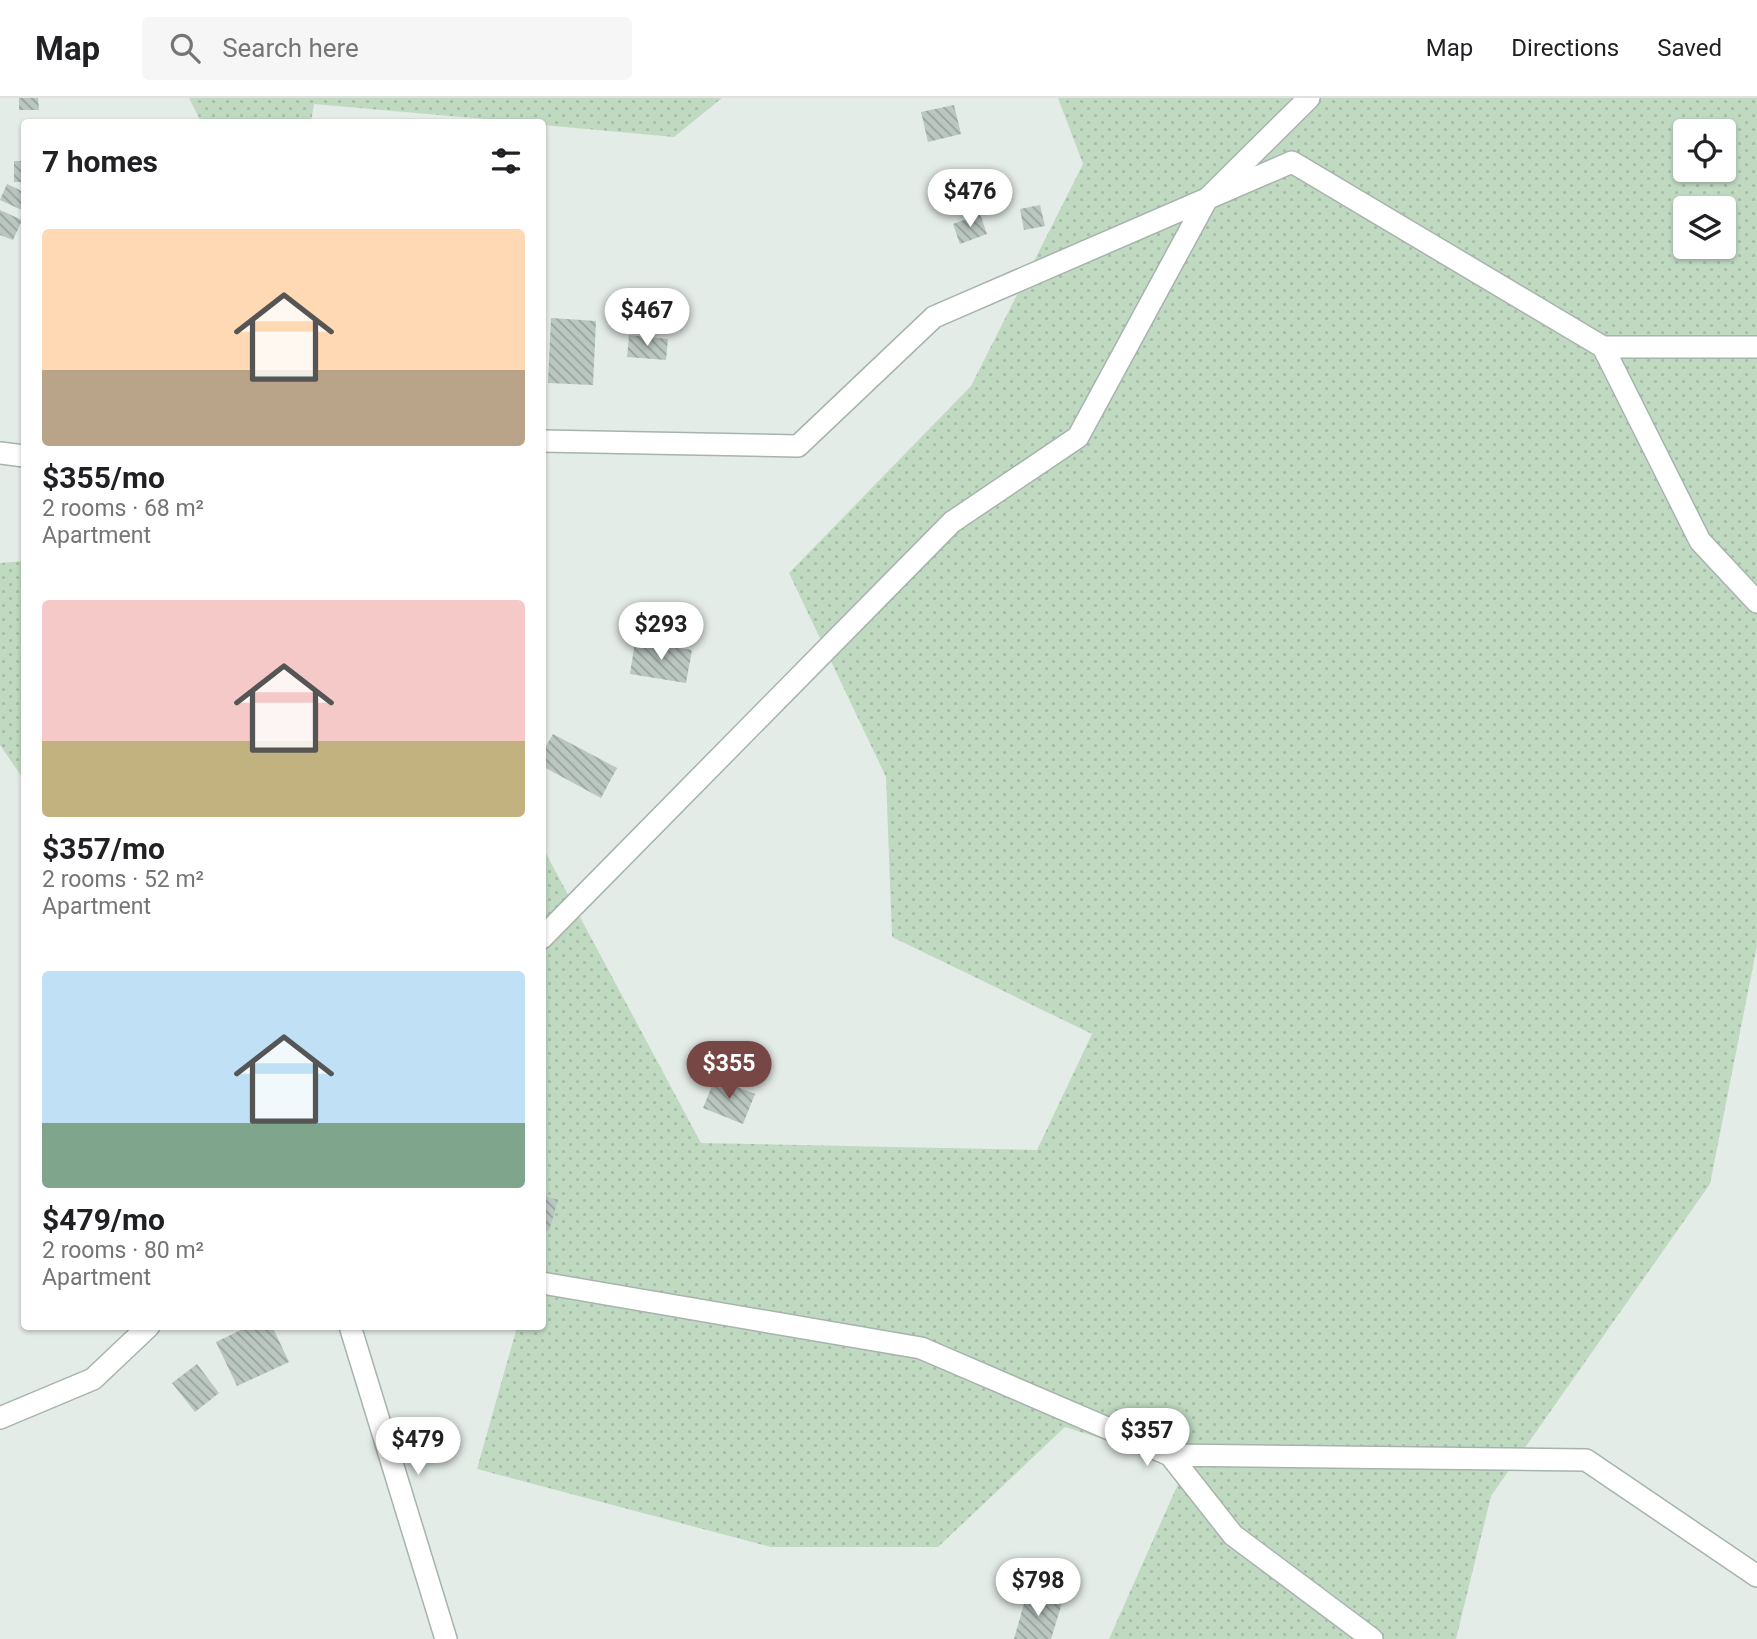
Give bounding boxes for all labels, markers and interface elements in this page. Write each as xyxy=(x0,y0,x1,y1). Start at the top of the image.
search box xyxy=(142,17,632,80)
text: Map xyxy=(35,29,100,68)
icon: search xyxy=(166,29,204,67)
text: Search here xyxy=(222,33,359,63)
text: Map xyxy=(1426,34,1473,62)
text: Directions xyxy=(1511,34,1619,62)
text: Saved xyxy=(1657,34,1722,62)
map controls xyxy=(1673,119,1736,259)
button: locate xyxy=(1673,119,1736,182)
icon: filters xyxy=(487,142,525,180)
text: 7 homes xyxy=(42,144,158,179)
pin: $476 xyxy=(929,170,1011,229)
text: $476 xyxy=(944,178,996,205)
button: layers xyxy=(1673,196,1736,259)
icon: home xyxy=(221,274,347,400)
pin: $467 xyxy=(606,288,688,348)
text: $467 xyxy=(621,297,673,324)
text: $355/mo xyxy=(42,460,165,495)
text: 2 rooms · 68 m² xyxy=(42,495,204,522)
text: Apartment xyxy=(42,522,151,549)
pin: $293 xyxy=(620,602,702,662)
text: $293 xyxy=(635,611,687,638)
icon: home xyxy=(221,645,347,771)
text: $357/mo xyxy=(42,831,165,866)
text: 2 rooms · 52 m² xyxy=(42,866,204,893)
text: Apartment xyxy=(42,893,151,920)
icon: home xyxy=(221,1016,347,1142)
pin: $355 xyxy=(688,1042,770,1101)
text: $355 xyxy=(703,1050,755,1077)
text: $479/mo xyxy=(42,1202,165,1237)
text: 2 rooms · 80 m² xyxy=(42,1237,204,1264)
text: Apartment xyxy=(42,1264,151,1291)
pin: $357 xyxy=(1106,1408,1188,1468)
text: $357 xyxy=(1121,1417,1173,1444)
pin: $479 xyxy=(377,1418,459,1477)
text: $479 xyxy=(392,1426,444,1453)
pin: $798 xyxy=(997,1558,1079,1618)
text: $798 xyxy=(1012,1567,1064,1594)

